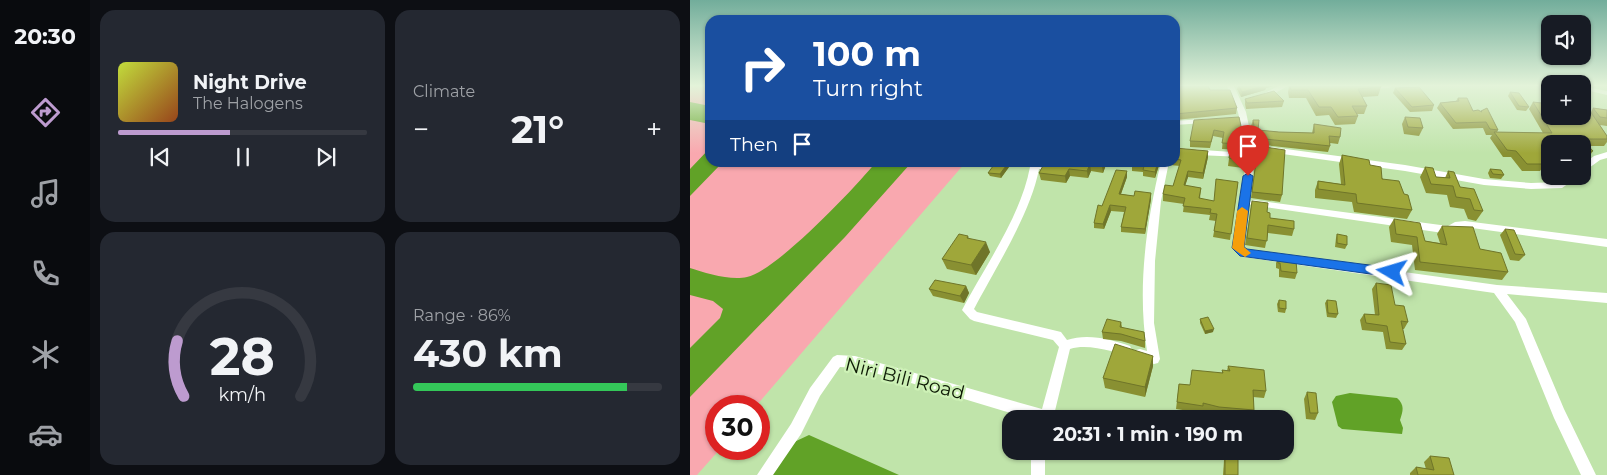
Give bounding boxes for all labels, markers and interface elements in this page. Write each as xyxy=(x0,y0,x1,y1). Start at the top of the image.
map controls xyxy=(1541,15,1591,185)
button: sound xyxy=(1541,15,1591,65)
text: 20:30 xyxy=(14,23,76,50)
text: 100 m xyxy=(813,32,921,75)
icon: right xyxy=(730,35,795,100)
text: Night Drive xyxy=(193,71,307,94)
text: Turn right xyxy=(813,75,923,102)
button: + xyxy=(1541,75,1591,125)
text: Climate xyxy=(413,82,475,101)
text: The Halogens xyxy=(193,94,303,113)
icon: directions xyxy=(28,95,63,130)
text: 21° xyxy=(511,106,564,153)
text: − xyxy=(413,112,429,146)
text: + xyxy=(646,112,662,146)
pin xyxy=(1227,125,1269,176)
icon: arrive xyxy=(788,130,816,158)
icon: arrive xyxy=(1234,132,1262,160)
text: Then xyxy=(730,133,778,156)
button: − xyxy=(1541,135,1591,185)
icon: previous xyxy=(146,143,174,171)
icon: pause xyxy=(229,143,257,171)
icon: next xyxy=(312,143,340,171)
icon: music xyxy=(28,176,63,211)
position arrow xyxy=(1365,245,1417,297)
icon: phone xyxy=(28,256,63,291)
text: Range · 86% xyxy=(413,306,511,325)
text: 28 xyxy=(210,325,275,388)
text: 430 km xyxy=(413,330,563,377)
icon: climate xyxy=(28,337,63,372)
street label: Niri Bili Road xyxy=(843,353,967,404)
text: km/h xyxy=(219,384,266,405)
speed limit sign: 30 xyxy=(705,395,770,460)
icon: car xyxy=(28,417,63,452)
text: 20:31 · 1 min · 190 m xyxy=(1053,423,1243,446)

